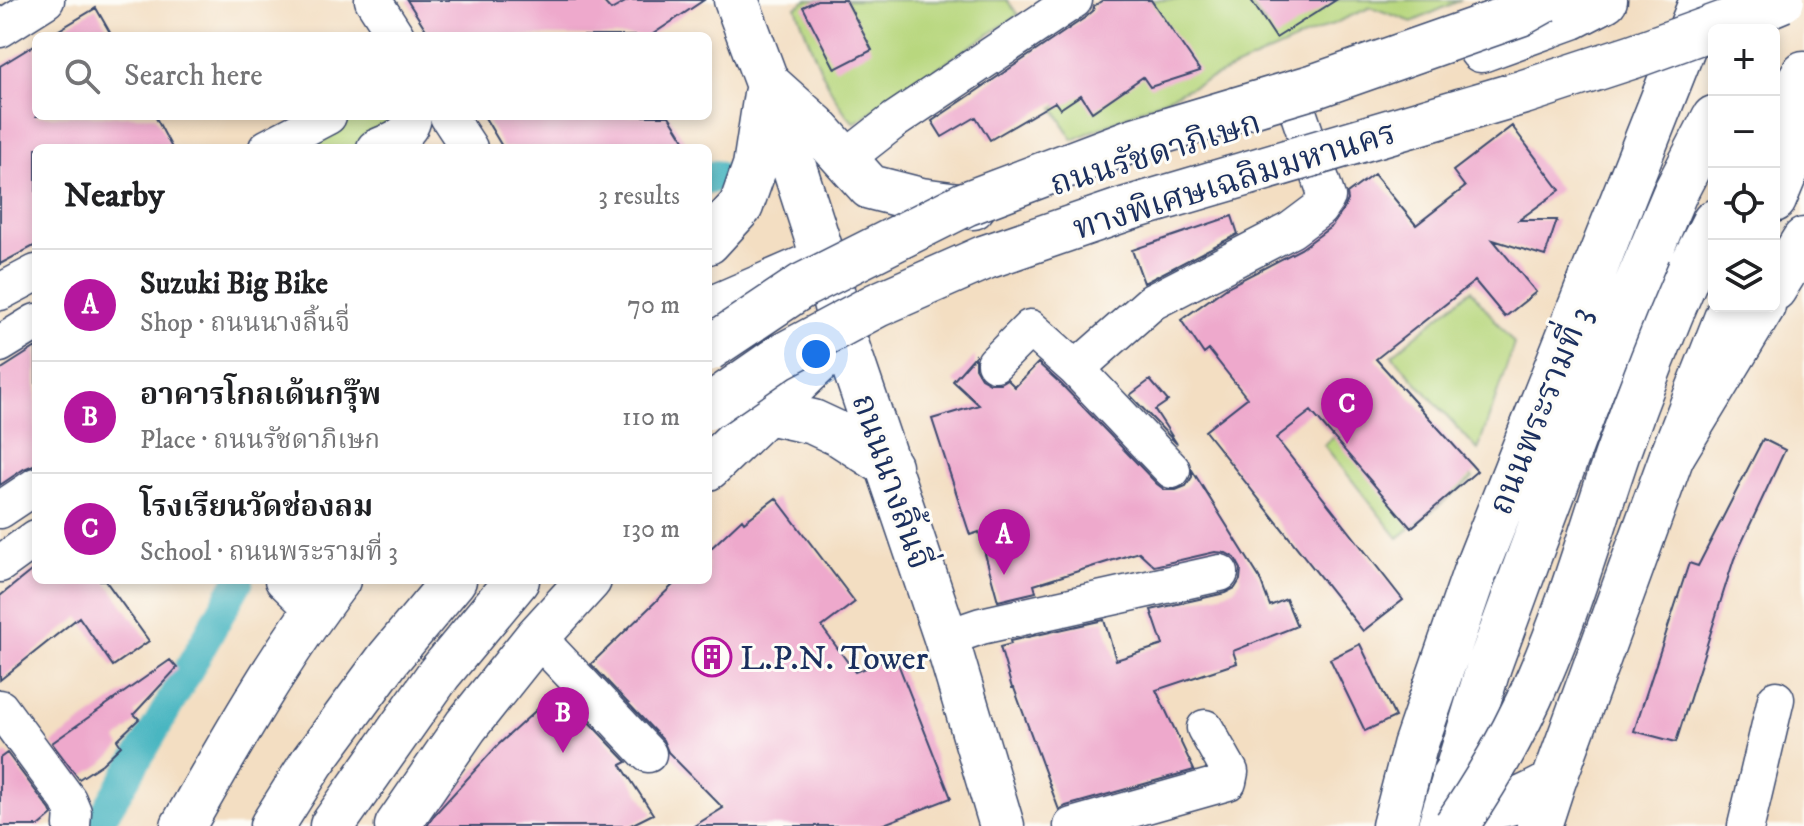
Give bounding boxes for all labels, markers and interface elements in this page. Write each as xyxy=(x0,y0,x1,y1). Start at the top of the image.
map controls xyxy=(1708,24,1780,312)
button: + xyxy=(1708,24,1780,96)
search box xyxy=(32,32,712,120)
icon: search xyxy=(60,54,104,98)
text: Search here xyxy=(124,58,263,95)
button: − xyxy=(1708,96,1780,168)
street label: ถนนรัชดาภิเษก xyxy=(1045,102,1266,206)
street label: ทางพิเศษเฉลิมมหานคร xyxy=(1068,112,1401,250)
button: locate xyxy=(1708,168,1780,240)
text: Nearby xyxy=(64,175,165,217)
text: 3 results xyxy=(598,180,680,213)
button: layers xyxy=(1708,240,1780,312)
text: Suzuki Big Bike xyxy=(140,266,328,303)
text: A xyxy=(82,289,98,322)
text: 70 m xyxy=(627,289,680,322)
street label: ถนนพระรามที่ 3 xyxy=(1475,298,1602,521)
text: Shop · ถนนนางลิ้นจี่ xyxy=(140,307,350,340)
your location xyxy=(796,334,836,374)
text: อาคารโกลเด้นกรุ๊พ xyxy=(140,377,381,414)
pin: C xyxy=(1321,378,1373,444)
street label: ถนนนางลิ้นจี่ xyxy=(842,387,945,575)
text: B xyxy=(82,401,98,434)
text: 110 m xyxy=(622,401,680,434)
text: Place · ถนนรัชดาภิเษก xyxy=(140,424,380,457)
text: โรงเรียนวัดช่องลม xyxy=(140,489,373,526)
pin: A xyxy=(978,509,1030,575)
text: C xyxy=(81,513,99,546)
text: 130 m xyxy=(622,513,680,546)
text: School · ถนนพระรามที่ 3 xyxy=(140,536,398,569)
building icon: L.P.N. Tower xyxy=(691,636,733,678)
place label: L.P.N. Tower xyxy=(740,638,928,680)
pin: B xyxy=(537,687,589,753)

